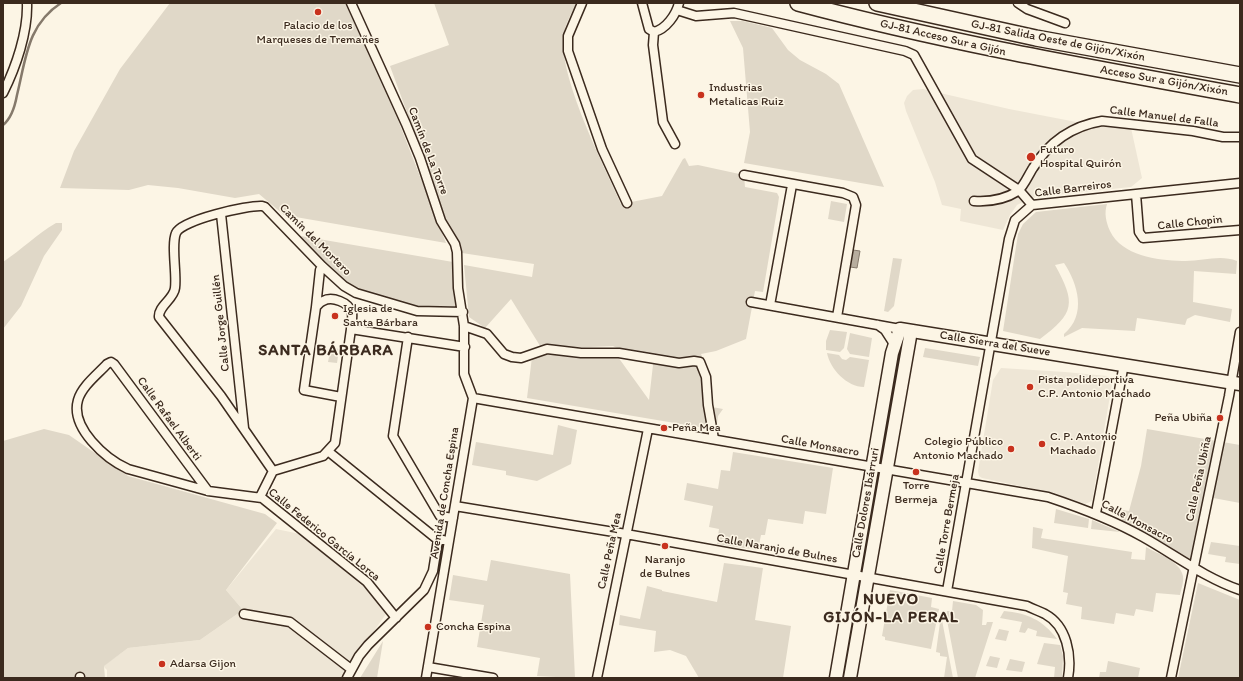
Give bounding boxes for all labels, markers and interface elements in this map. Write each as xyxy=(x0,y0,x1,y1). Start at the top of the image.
marker: Palacio de los Marqueses de Tremañes xyxy=(313,7,323,17)
street label: GJ-81 Acceso Sur a Gijón xyxy=(879,16,1007,60)
street label: GJ-81 Salida Oeste de Gijón/Xixón xyxy=(970,17,1146,65)
place label: Palacio de los Marqueses de Tremañes xyxy=(257,19,379,47)
street label: Acceso Sur a Gijón/Xixón xyxy=(1099,63,1229,99)
place label: Industrias Metalicas Ruiz xyxy=(709,81,783,109)
marker: Industrias Metalicas Ruiz xyxy=(696,90,706,100)
street label: Calle Manuel de Falla xyxy=(1109,103,1219,131)
street label: Camín de La Torre xyxy=(405,105,451,197)
place label: Futuro Hospital Quirón xyxy=(1040,143,1121,171)
marker: Futuro Hospital Quirón xyxy=(1025,151,1037,163)
street label: Calle Barreiros xyxy=(1034,177,1112,201)
street label: Camín del Mortero xyxy=(276,201,354,279)
street label: Calle Chopin xyxy=(1157,212,1223,234)
street label: Calle Jorge Guillén xyxy=(209,274,233,372)
place label: Iglesia de Santa Bárbara xyxy=(343,302,418,330)
marker: Iglesia de Santa Bárbara xyxy=(330,311,340,321)
street label: Calle Sierra del Sueve xyxy=(939,328,1051,360)
district label: SANTA BÁRBARA xyxy=(258,341,394,361)
place label: Pista polideportiva C.P. Antonio Machado xyxy=(1038,373,1151,401)
street label: Calle Rafael Alberti xyxy=(134,374,204,464)
marker: Pista polideportiva C.P. Antonio Machado xyxy=(1025,382,1035,392)
place label: Peña Ubiña xyxy=(1154,411,1212,425)
marker: Peña Ubiña xyxy=(1215,413,1225,423)
place label: Peña Mea xyxy=(672,421,721,435)
marker: Peña Mea xyxy=(659,423,669,433)
street label: Avenida de Concha Espina xyxy=(427,426,463,560)
place label: C. P. Antonio Machado xyxy=(1050,430,1117,458)
street label: Calle Monsacro xyxy=(780,432,860,460)
place label: Colegio Público Antonio Machado xyxy=(913,435,1003,463)
street label: Calle Peña Ubiña xyxy=(1183,435,1215,523)
marker: C. P. Antonio Machado xyxy=(1037,439,1047,449)
marker: Colegio Público Antonio Machado xyxy=(1006,444,1016,454)
street label: Calle Dolores Ibárruri xyxy=(849,447,883,559)
marker: Torre Bermeja xyxy=(911,467,921,477)
street label: Calle Torre Bermeja xyxy=(931,473,963,575)
place label: Torre Bermeja xyxy=(895,479,937,507)
street label: Calle Federico García Lorca xyxy=(265,485,383,585)
street label: Calle Monsacro xyxy=(1099,497,1175,547)
street label: Calle Peña Mea xyxy=(595,511,625,591)
street label: Calle Naranjo de Bulnes xyxy=(715,531,839,567)
marker: Naranjo de Bulnes xyxy=(660,541,670,551)
place label: Naranjo de Bulnes xyxy=(640,553,690,581)
district label: NUEVO GIJÓN-LA PERAL xyxy=(823,590,959,628)
place label: Concha Espina xyxy=(436,620,511,634)
marker: Concha Espina xyxy=(423,622,433,632)
place label: Adarsa Gijon xyxy=(170,657,236,671)
marker: Adarsa Gijon xyxy=(157,659,167,669)

